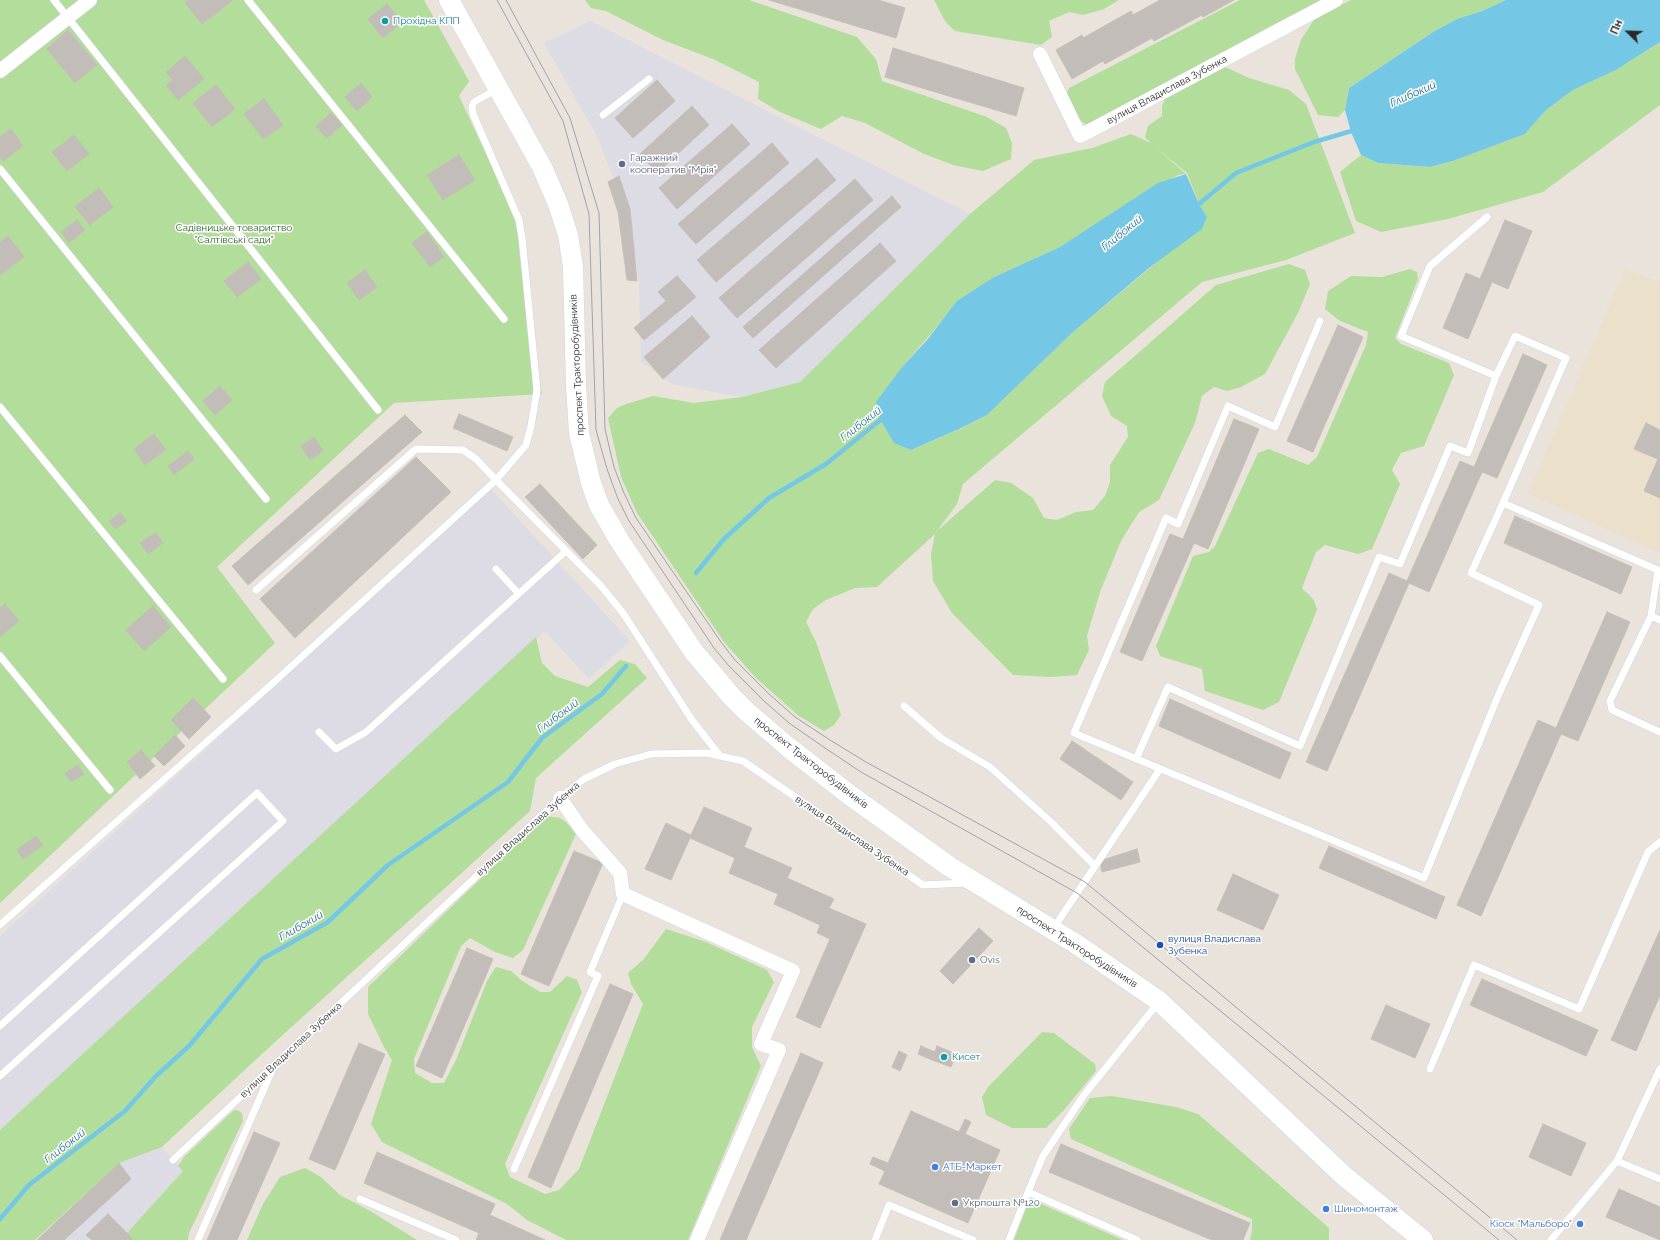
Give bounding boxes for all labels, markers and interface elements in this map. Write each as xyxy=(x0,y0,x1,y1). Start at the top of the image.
north arrow xyxy=(1608,12,1648,52)
place label: Прохідна КПП xyxy=(393,15,460,27)
marker: Прохідна КПП xyxy=(380,16,390,26)
text: Пн xyxy=(1608,18,1625,36)
street label: вулиця Владислава Зубенка xyxy=(1105,53,1229,127)
water label: Глибокий xyxy=(1388,78,1438,110)
place label: Гаражний кооператив "Мрія" xyxy=(630,152,717,176)
marker: Гаражний кооператив "Мрія" xyxy=(617,159,627,169)
water label: Глибокий xyxy=(1099,213,1145,253)
park label: Садівницьке товариство "Салтівські сади" xyxy=(176,222,292,246)
street label: проспект Тракторобудівників xyxy=(567,294,587,436)
water label: Глибокий xyxy=(838,404,884,444)
water label: Глибокий xyxy=(535,696,581,736)
street label: проспект Тракторобудівників xyxy=(752,715,870,811)
street label: вулиця Владислава Зубенка xyxy=(474,779,582,879)
street label: вулиця Владислава Зубенка xyxy=(793,793,911,879)
street label: проспект Тракторобудівників xyxy=(1014,903,1140,991)
water label: Глибокий xyxy=(277,908,325,944)
place label: вулиця Владислава Зубенка xyxy=(1168,933,1261,956)
marker: вулиця Владислава Зубенка xyxy=(1155,940,1165,950)
place label: Ovis xyxy=(980,954,1000,966)
marker: Ovis xyxy=(967,955,977,965)
street label: вулиця Владислава Зубенка xyxy=(238,1000,344,1100)
place label: Кисет xyxy=(952,1051,980,1063)
marker: Кисет xyxy=(939,1052,949,1062)
water label: Глибокий xyxy=(42,1126,88,1166)
place label: АТБ-Маркет xyxy=(943,1161,1002,1173)
marker: АТБ-Маркет xyxy=(930,1162,940,1172)
place label: Укрпошта №120 xyxy=(963,1197,1040,1209)
marker: Укрпошта №120 xyxy=(950,1198,960,1208)
place label: Шиномонтаж xyxy=(1334,1203,1398,1215)
marker: Шиномонтаж xyxy=(1321,1204,1331,1214)
place label: Кіоск "Мальборо" xyxy=(1490,1218,1572,1230)
marker: Кіоск "Мальборо" xyxy=(1575,1219,1585,1229)

